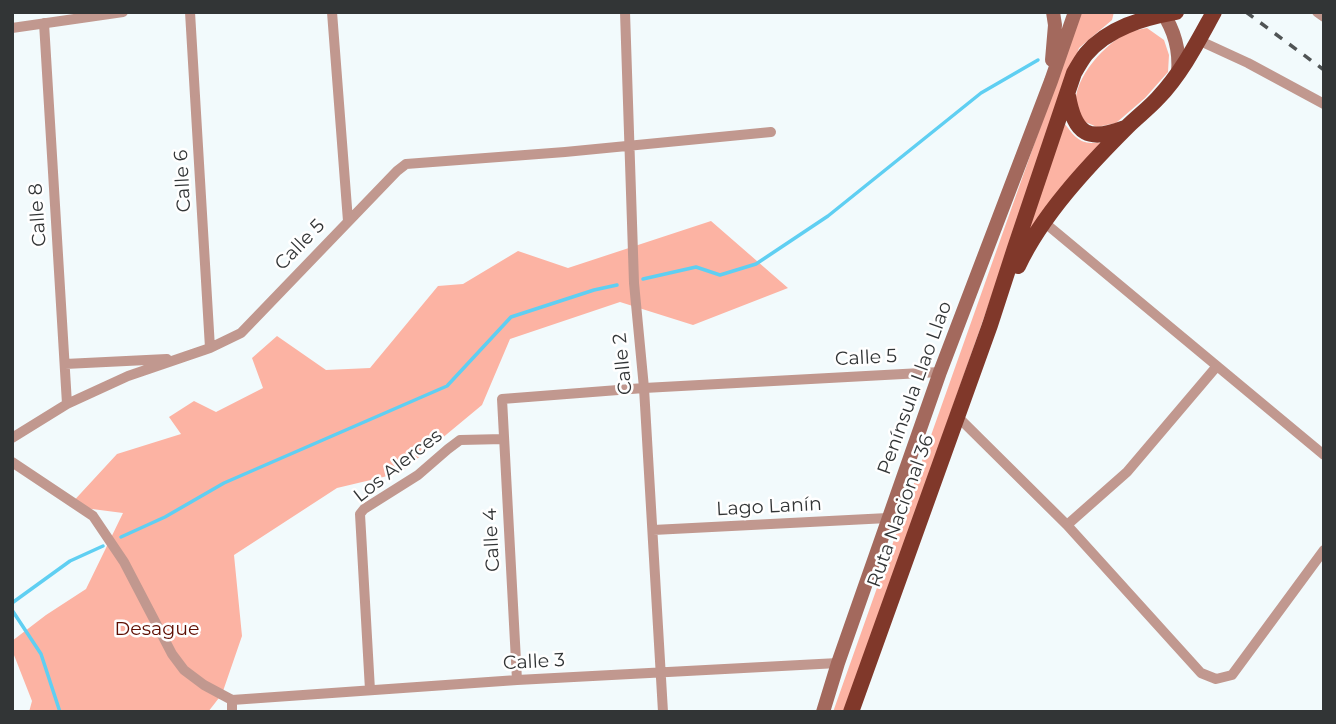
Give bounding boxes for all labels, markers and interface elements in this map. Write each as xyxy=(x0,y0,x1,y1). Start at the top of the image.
street label: Calle 6 xyxy=(170,149,196,213)
street label: Calle 8 xyxy=(24,183,52,247)
street label: Calle 5 xyxy=(270,215,330,275)
street label: Península Llao Llao xyxy=(873,298,957,478)
street label: Calle 2 xyxy=(608,332,638,396)
street label: Calle 5 xyxy=(834,345,898,371)
street label: Los Alerces xyxy=(349,424,447,508)
street label: Ruta Nacional 36 xyxy=(863,432,939,590)
street label: Lago Lanín xyxy=(716,493,822,521)
street label: Calle 4 xyxy=(479,508,505,572)
park label: Desague xyxy=(115,618,199,640)
street label: Calle 3 xyxy=(502,649,566,675)

